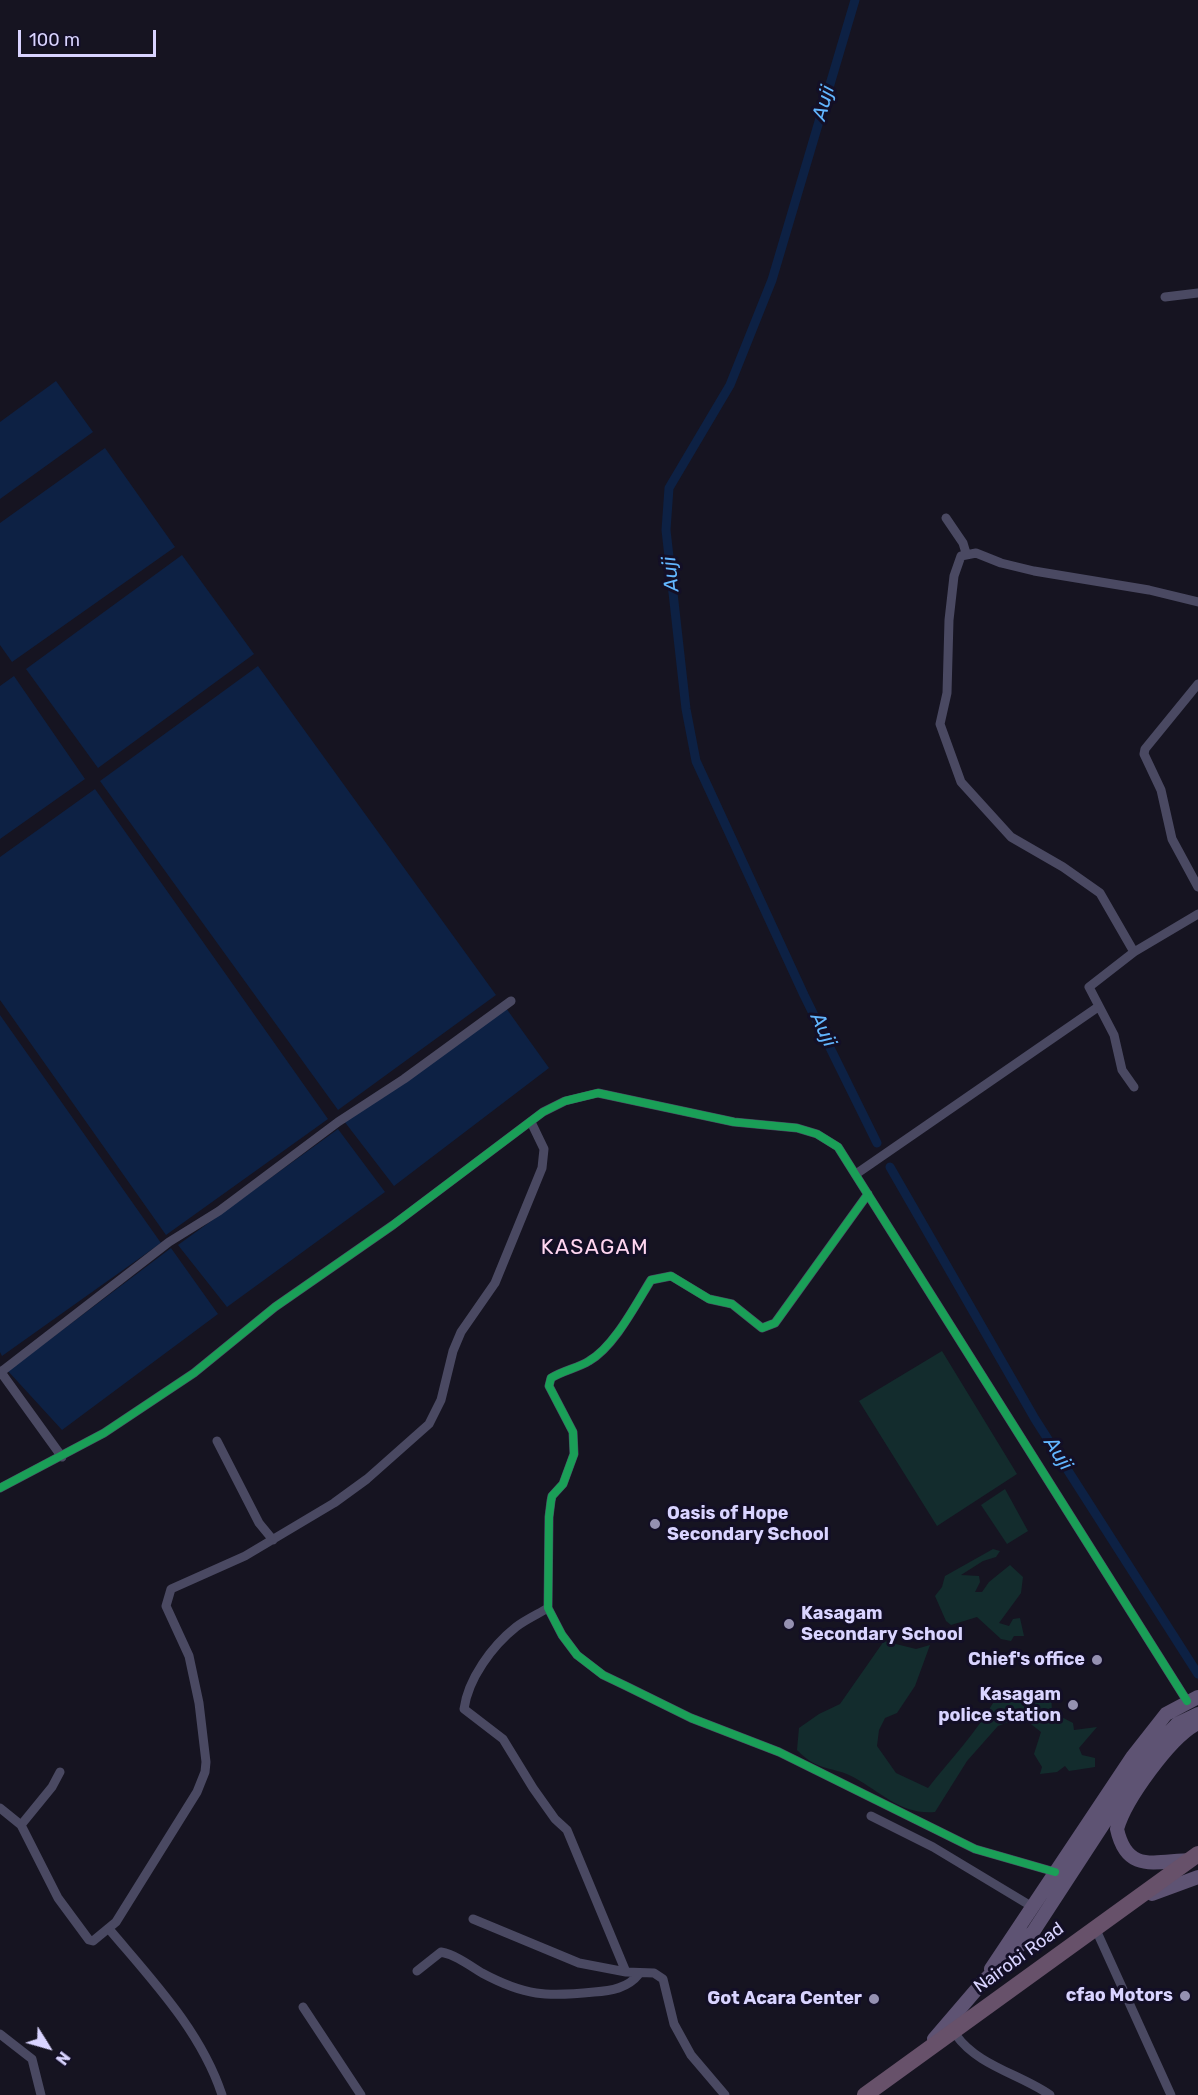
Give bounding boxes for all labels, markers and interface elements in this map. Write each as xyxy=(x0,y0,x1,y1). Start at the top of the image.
scale bar xyxy=(21,18,159,56)
text: 100 m xyxy=(29,29,80,51)
water label: Auji xyxy=(808,83,840,123)
water label: Auji xyxy=(657,555,685,593)
water label: Auji xyxy=(805,1009,841,1051)
district label: KASAGAM xyxy=(541,1235,649,1261)
water label: Auji xyxy=(1038,1433,1078,1475)
place label: Oasis of Hope Secondary School xyxy=(667,1503,829,1546)
marker: Oasis of Hope Secondary School xyxy=(648,1517,662,1531)
place label: Kasagam Secondary School xyxy=(801,1603,963,1646)
marker: Kasagam Secondary School xyxy=(782,1617,796,1631)
place label: Chief's office xyxy=(968,1649,1085,1671)
marker: Chief's office xyxy=(1090,1653,1104,1667)
place label: Kasagam police station xyxy=(938,1684,1061,1726)
marker: Kasagam police station xyxy=(1066,1698,1080,1712)
street label: Nairobi Road xyxy=(970,1918,1068,1998)
place label: cfao Motors xyxy=(1066,1985,1173,2007)
place label: Got Acara Center xyxy=(707,1988,862,2010)
marker: cfao Motors xyxy=(1178,1989,1192,2003)
marker: Got Acara Center xyxy=(867,1992,881,2006)
north arrow xyxy=(18,2017,78,2077)
text: N xyxy=(52,2048,74,2068)

